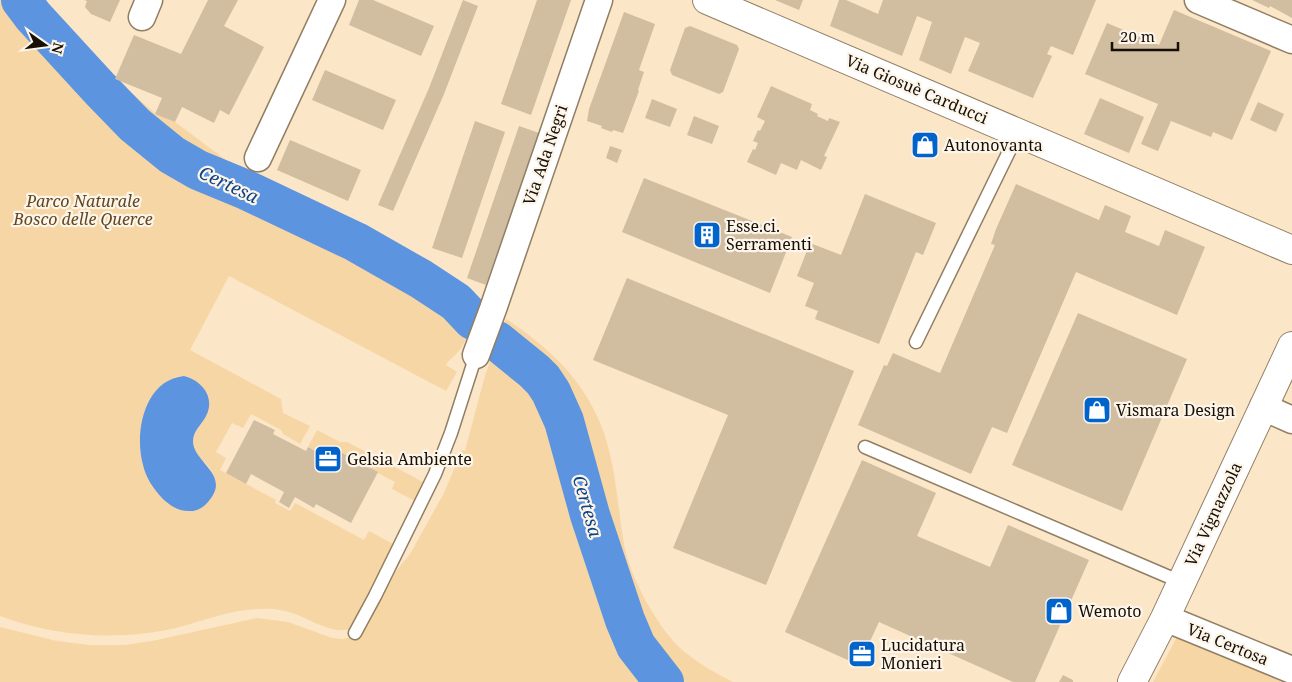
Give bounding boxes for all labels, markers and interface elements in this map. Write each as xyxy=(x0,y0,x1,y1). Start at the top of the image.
north arrow xyxy=(20,20,70,70)
scale bar xyxy=(1112,20,1178,52)
text: 20 m xyxy=(1120,26,1155,46)
text: N xyxy=(48,41,69,56)
street label: Via Giosuè Carducci xyxy=(843,49,991,129)
street label: Via Ada Negri xyxy=(517,102,573,208)
shop icon: Autonovanta xyxy=(910,130,940,160)
place label: Autonovanta xyxy=(944,134,1043,156)
water label: Certesa xyxy=(195,160,263,208)
park label: Parco Naturale Bosco delle Querce xyxy=(12,190,153,230)
place label: Esse.ci. Serramenti xyxy=(726,215,812,255)
building icon: Esse.ci. Serramenti xyxy=(692,220,722,250)
shop icon: Vismara Design xyxy=(1082,395,1112,425)
place label: Vismara Design xyxy=(1116,399,1235,421)
office icon: Gelsia Ambiente xyxy=(313,444,343,474)
place label: Gelsia Ambiente xyxy=(347,448,472,470)
street label: Via Vignazzola xyxy=(1179,458,1247,570)
water label: Certesa xyxy=(568,472,608,540)
shop icon: Wemoto xyxy=(1044,596,1074,626)
place label: Wemoto xyxy=(1078,600,1142,622)
street label: Via Certosa xyxy=(1184,618,1272,670)
place label: Lucidatura Monieri xyxy=(881,634,965,674)
office icon: Lucidatura Monieri xyxy=(847,639,877,669)

